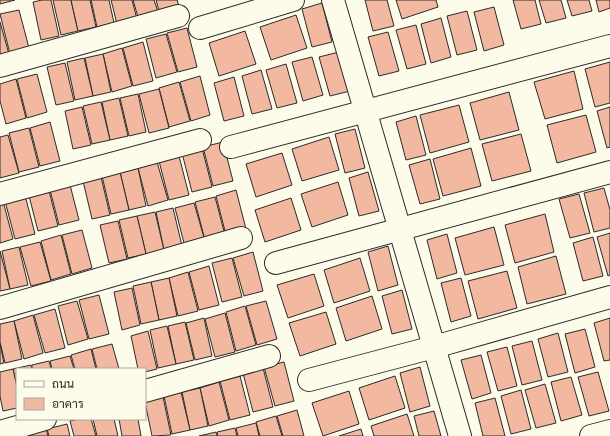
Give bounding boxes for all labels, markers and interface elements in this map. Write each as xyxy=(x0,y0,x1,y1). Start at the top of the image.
legend xyxy=(16,368,146,420)
text: ถนน xyxy=(52,374,75,393)
text: อาคาร xyxy=(52,394,84,413)

